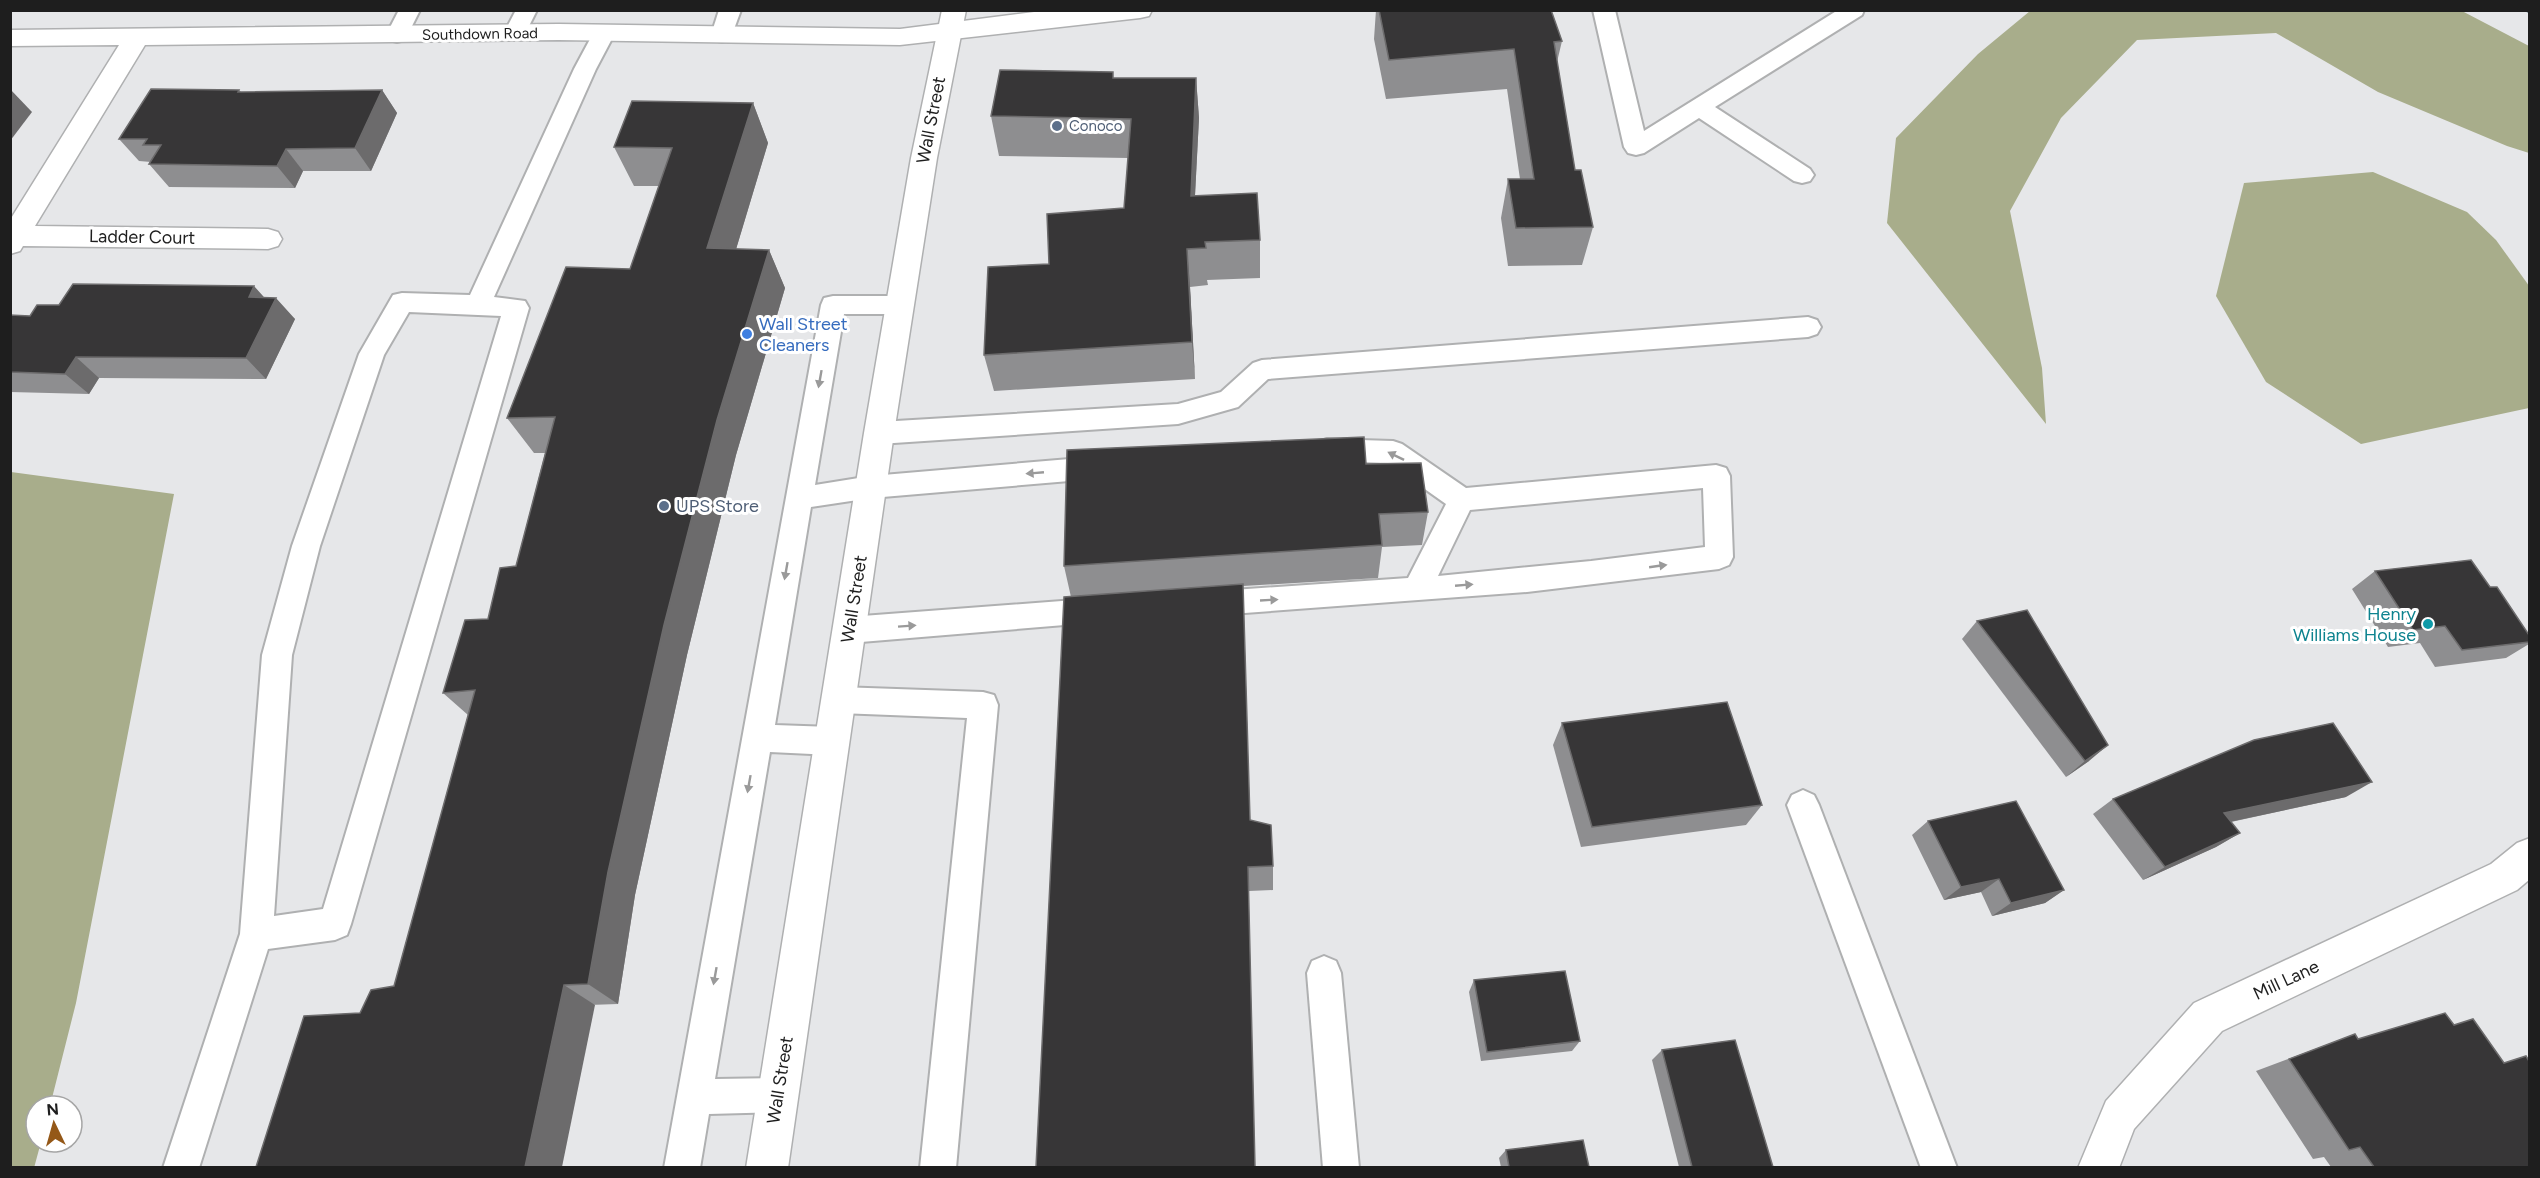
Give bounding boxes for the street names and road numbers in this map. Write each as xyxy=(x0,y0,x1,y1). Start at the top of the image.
street label: Southdown Road xyxy=(422,24,538,44)
street label: Wall Street xyxy=(912,74,950,166)
street label: Ladder Court xyxy=(89,225,196,249)
street label: Wall Street xyxy=(836,553,872,644)
street label: Mill Lane xyxy=(2250,955,2323,1005)
street label: Wall Street xyxy=(762,1034,798,1125)

